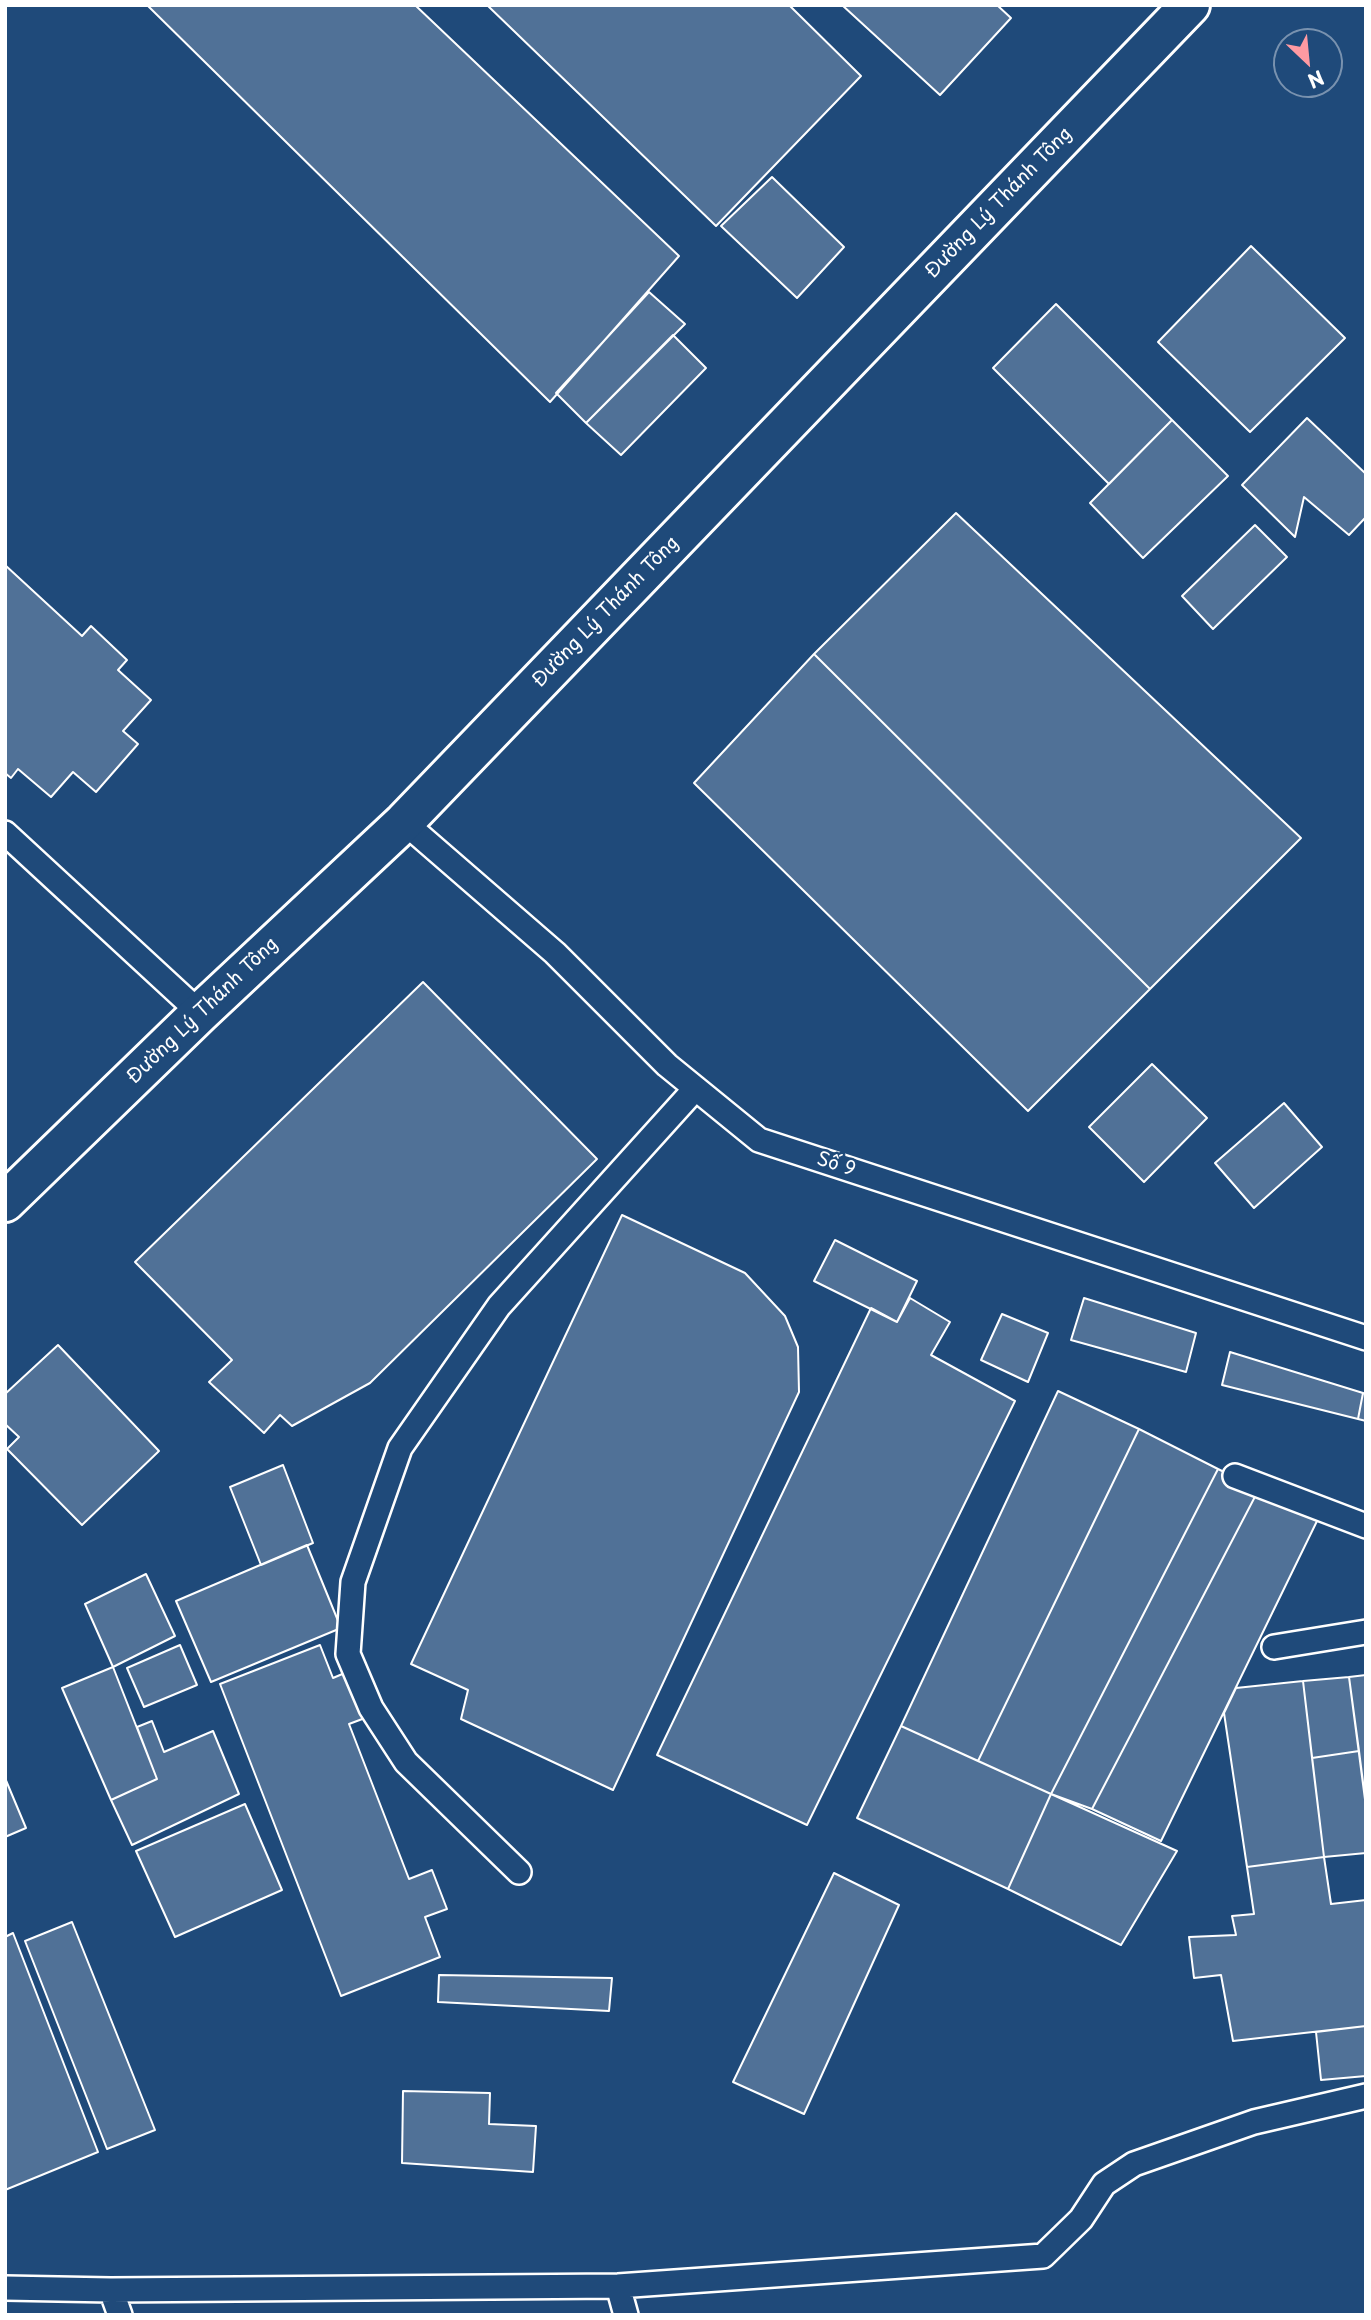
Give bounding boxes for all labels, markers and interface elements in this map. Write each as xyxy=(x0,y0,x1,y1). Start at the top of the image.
north arrow xyxy=(1273,28,1343,98)
text: N xyxy=(1303,64,1329,96)
street label: Đường Lý Thánh Tông xyxy=(921,123,1077,283)
street label: Đường Lý Thánh Tông xyxy=(528,532,684,692)
street label: Đường Lý Thánh Tông xyxy=(123,933,283,1089)
street label: Số 9 xyxy=(814,1148,858,1182)

